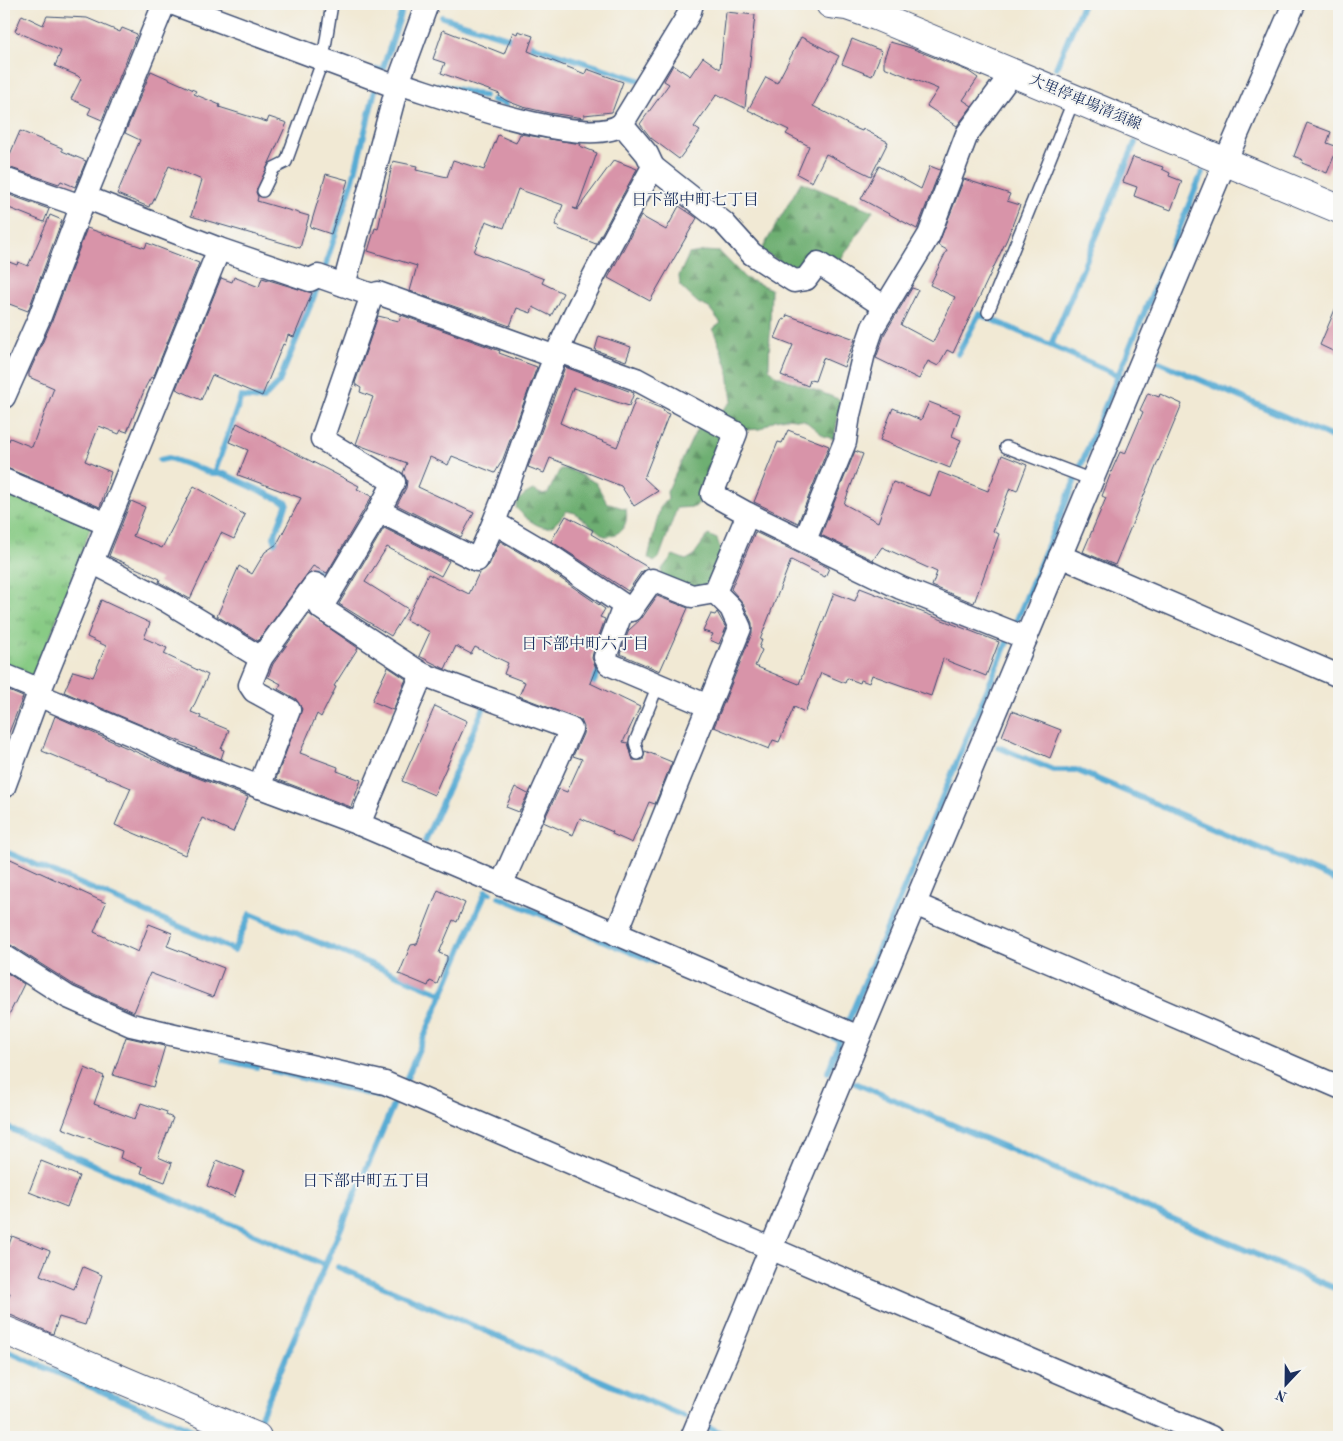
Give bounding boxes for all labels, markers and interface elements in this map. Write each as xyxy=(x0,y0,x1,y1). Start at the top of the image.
street label: 大里停車場清須線 xyxy=(1027,71,1144,133)
district label: 日下部中町七丁目 xyxy=(631,191,759,209)
district label: 日下部中町六丁目 xyxy=(521,635,649,653)
district label: 日下部中町五丁目 xyxy=(302,1172,430,1190)
north arrow xyxy=(1260,1358,1310,1408)
text: N xyxy=(1274,1387,1289,1404)

